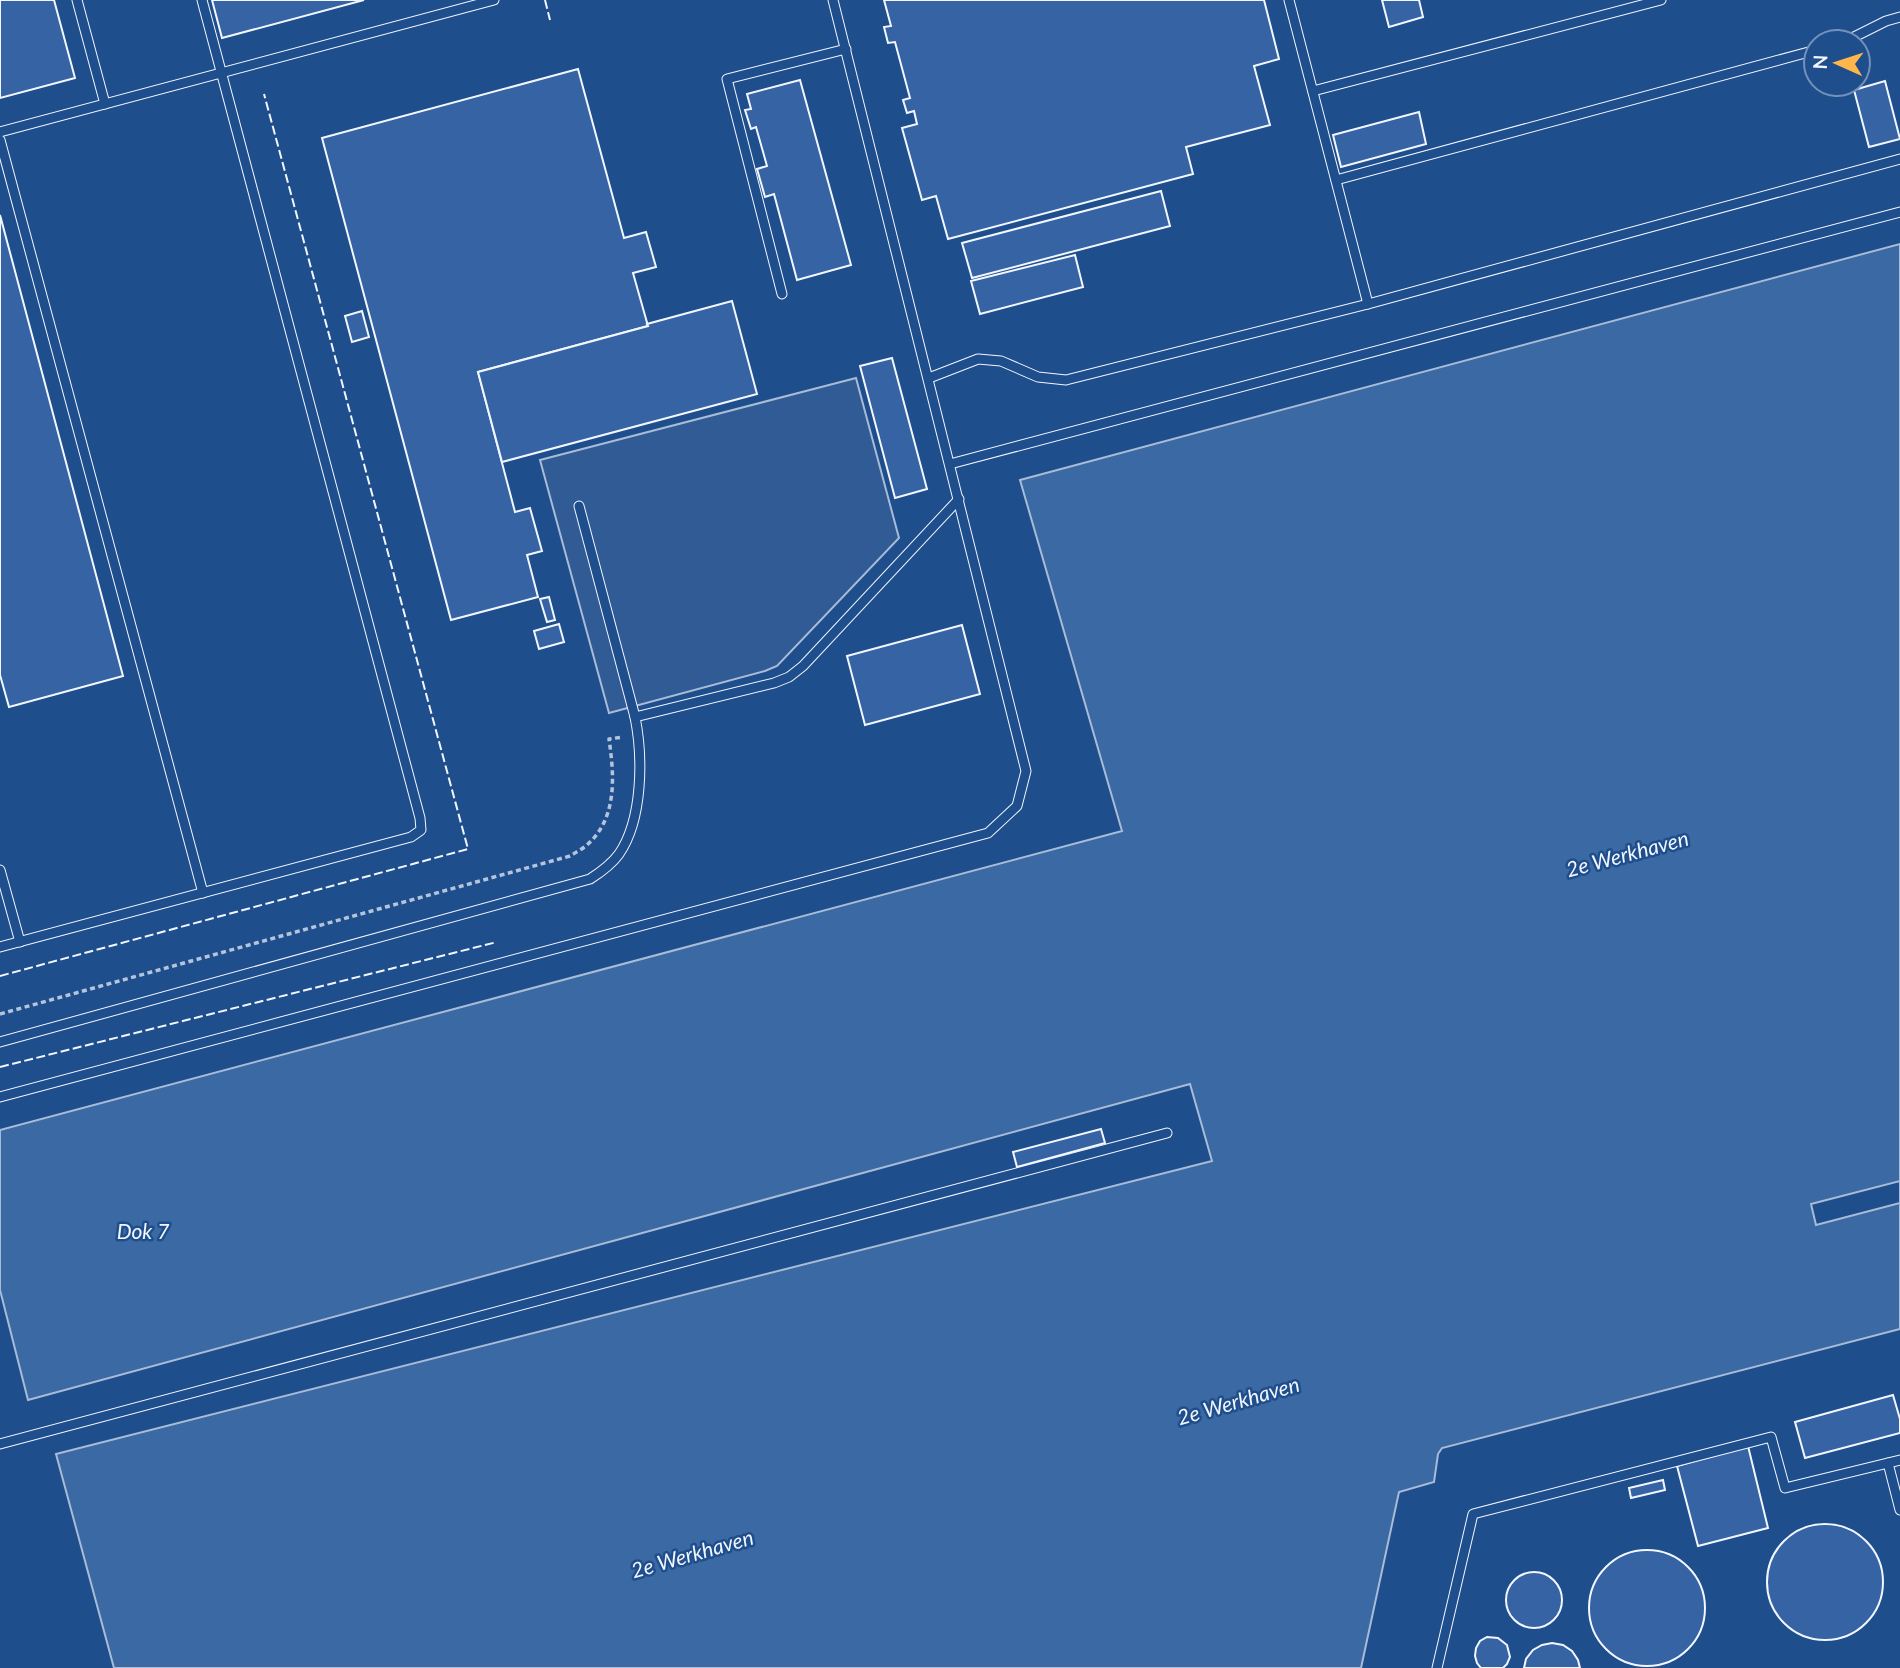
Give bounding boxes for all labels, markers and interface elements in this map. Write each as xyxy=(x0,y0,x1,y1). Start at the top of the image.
north arrow xyxy=(1802,28,1872,98)
text: N xyxy=(1808,54,1831,70)
water label: 2e Werkhaven xyxy=(1563,825,1691,881)
water label: Dok 7 xyxy=(117,1218,169,1243)
water label: 2e Werkhaven xyxy=(1174,1371,1302,1429)
water label: 2e Werkhaven xyxy=(628,1524,756,1582)

